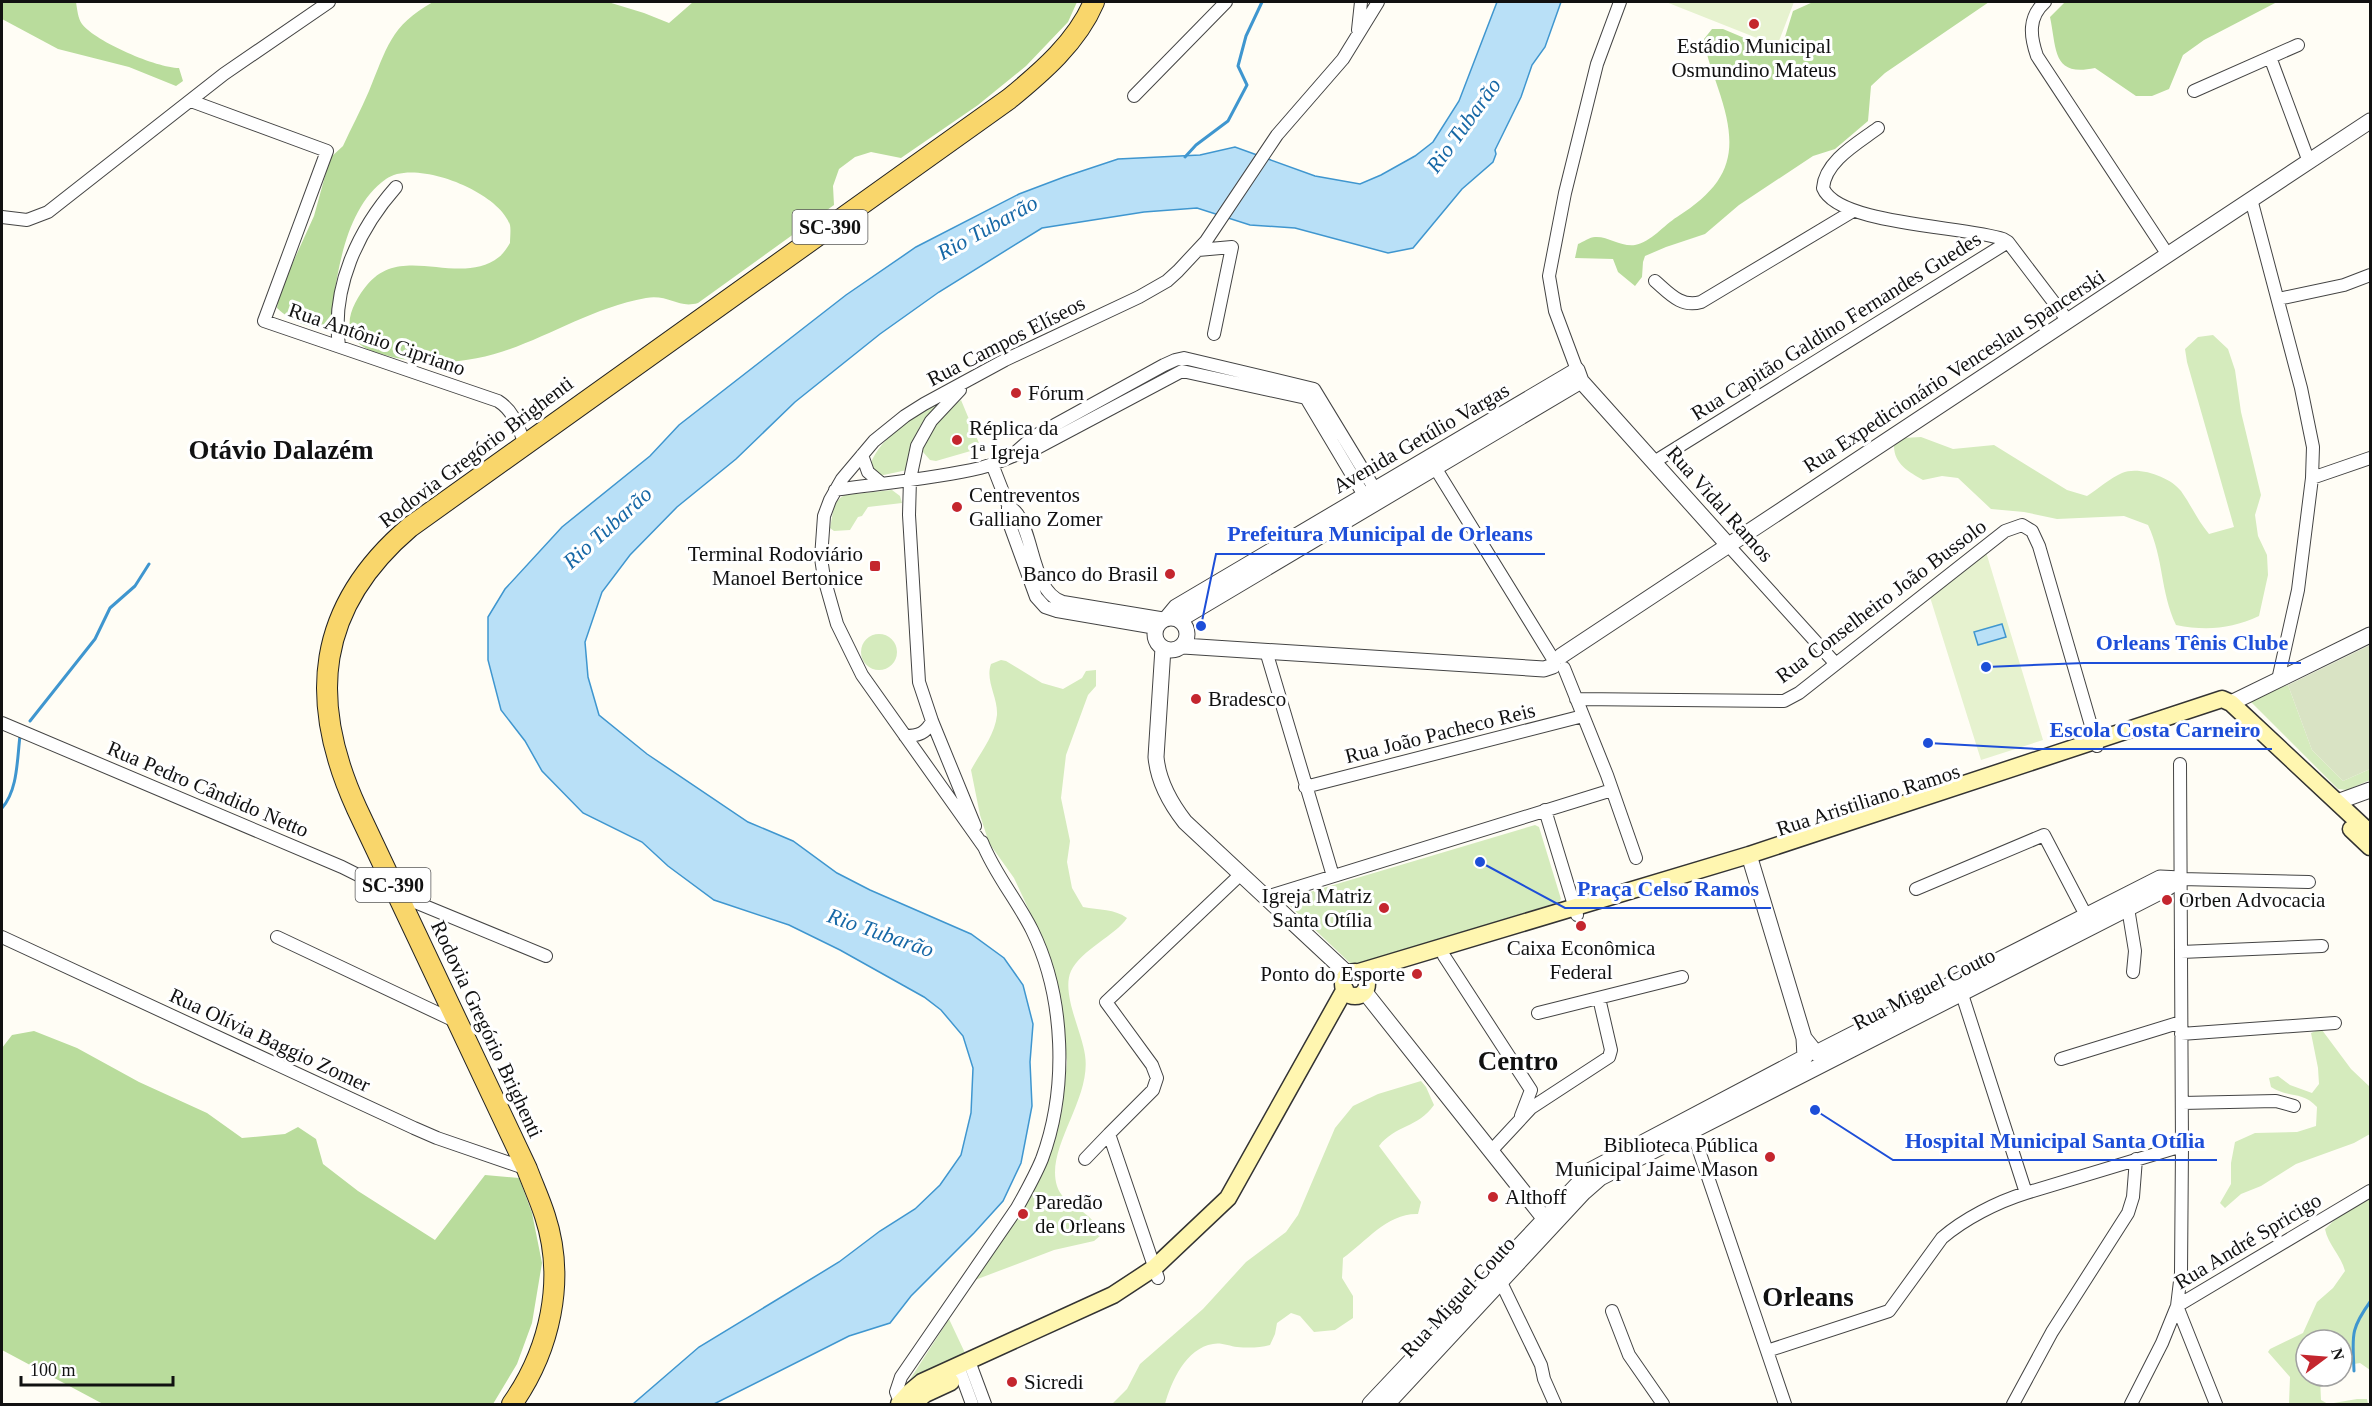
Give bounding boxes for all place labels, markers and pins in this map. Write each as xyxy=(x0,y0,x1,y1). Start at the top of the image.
marker: Estádio Municipal Osmundino Mateus xyxy=(1747,17,1761,31)
place label: Estádio Municipal Osmundino Mateus xyxy=(1671,34,1837,82)
place label: Fórum xyxy=(1028,381,1084,405)
marker: Fórum xyxy=(1009,386,1023,400)
place label: Réplica da 1ª Igreja xyxy=(969,416,1059,464)
marker: Réplica da 1ª Igreja xyxy=(950,433,964,447)
place label: Centreventos Galliano Zomer xyxy=(969,483,1103,531)
marker: Centreventos Galliano Zomer xyxy=(950,500,964,514)
callout: Prefeitura Municipal de Orleans xyxy=(1216,514,1545,554)
place label: Terminal Rodoviário Manoel Bertonice xyxy=(688,542,863,590)
marker: Terminal Rodoviário Manoel Bertonice xyxy=(868,559,882,573)
place label: Banco do Brasil xyxy=(1023,562,1158,586)
marker: Banco do Brasil xyxy=(1163,567,1177,581)
callout: Orleans Tênis Clube xyxy=(2084,623,2301,663)
place label: Bradesco xyxy=(1208,687,1286,711)
marker: Bradesco xyxy=(1189,692,1203,706)
callout: Escola Costa Carneiro xyxy=(2037,709,2272,749)
callout: Praça Celso Ramos xyxy=(1565,868,1771,908)
place label: Igreja Matriz Santa Otília xyxy=(1262,884,1373,932)
place label: Orben Advocacia xyxy=(2179,888,2326,912)
marker: Orben Advocacia xyxy=(2160,893,2174,907)
marker: Igreja Matriz Santa Otília xyxy=(1377,901,1391,915)
marker: Caixa Econômica Federal xyxy=(1574,919,1588,933)
place label: Caixa Econômica Federal xyxy=(1507,936,1656,984)
place label: Ponto do Esporte xyxy=(1260,962,1405,986)
marker: Ponto do Esporte xyxy=(1410,967,1424,981)
callout: Hospital Municipal Santa Otília xyxy=(1893,1120,2217,1160)
place label: Biblioteca Pública Municipal Jaime Mason xyxy=(1555,1133,1759,1181)
marker: Biblioteca Pública Municipal Jaime Mason xyxy=(1763,1150,1777,1164)
place label: Althoff xyxy=(1505,1185,1566,1209)
place label: Paredão de Orleans xyxy=(1035,1190,1125,1238)
marker: Althoff xyxy=(1486,1190,1500,1204)
marker: Paredão de Orleans xyxy=(1016,1207,1030,1221)
place label: Sicredi xyxy=(1024,1370,1084,1394)
marker: Sicredi xyxy=(1005,1375,1019,1389)

